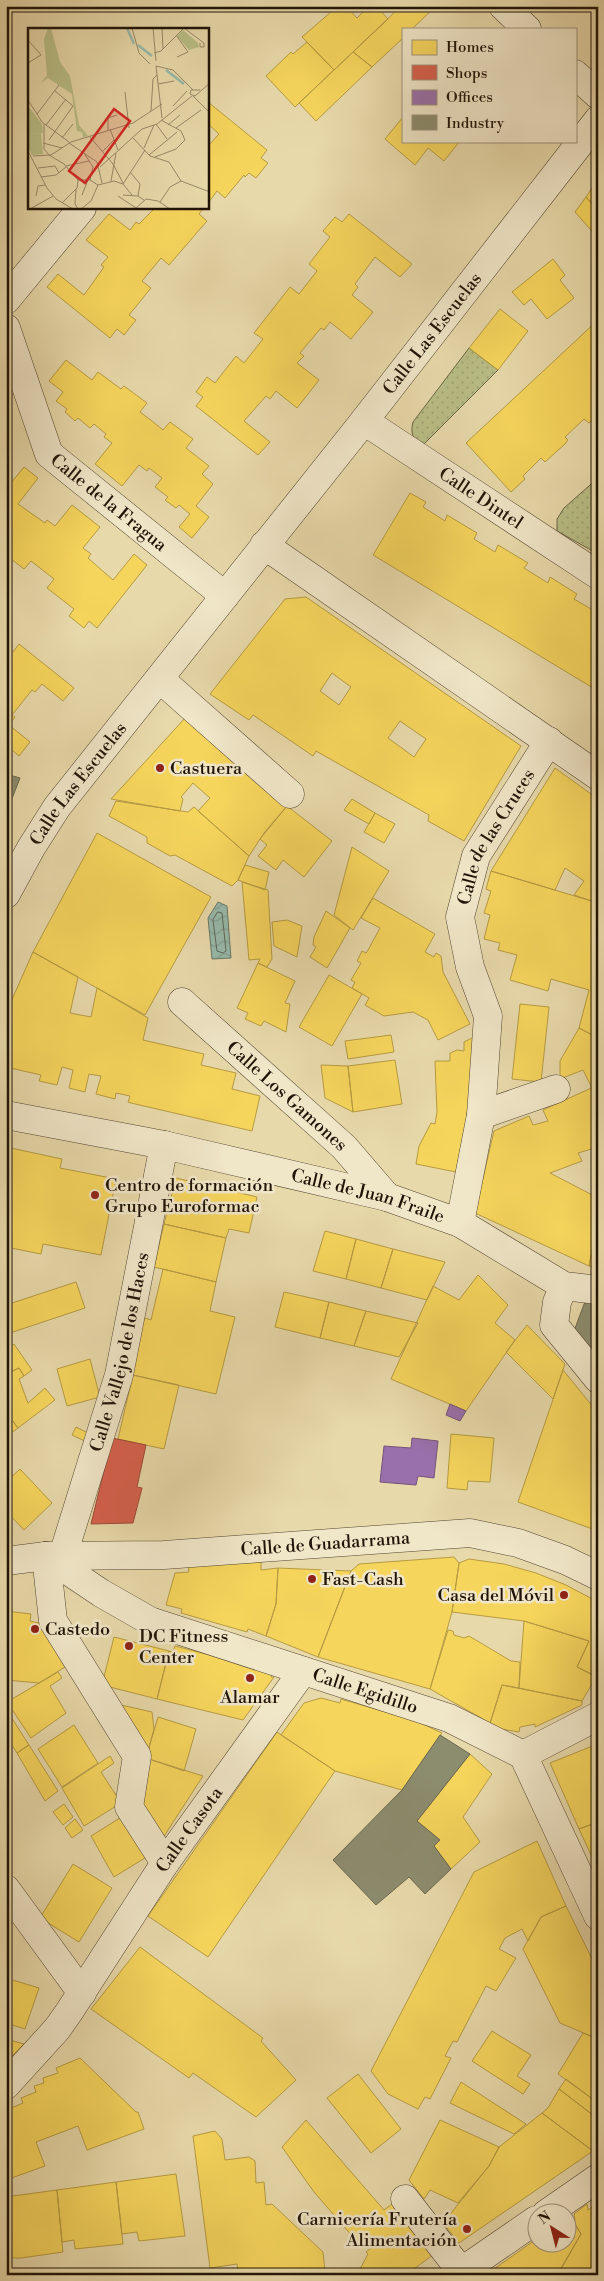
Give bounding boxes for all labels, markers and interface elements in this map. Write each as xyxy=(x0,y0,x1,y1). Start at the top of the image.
inset map xyxy=(28,28,209,209)
legend xyxy=(402,28,576,142)
text: Homes xyxy=(446,38,494,57)
text: Shops xyxy=(446,64,487,83)
text: Offices xyxy=(446,88,493,107)
text: Industry xyxy=(446,114,505,133)
street label: Calle Las Escuelas xyxy=(378,268,487,400)
street label: Calle de la Fragua xyxy=(46,449,172,557)
street label: Calle Dintel xyxy=(434,462,528,535)
street label: Calle Las Escuelas xyxy=(25,718,132,850)
place label: Castuera xyxy=(170,757,243,780)
marker: Castuera xyxy=(154,762,166,774)
street label: Calle de las Cruces xyxy=(453,765,540,907)
street label: Calle Los Gamones xyxy=(221,1036,352,1157)
street label: Calle de Juan Fraile xyxy=(289,1164,448,1229)
place label: Centro de formación Grupo Euroformac xyxy=(105,1174,273,1218)
marker: Centro de formación Grupo Euroformac xyxy=(89,1189,101,1201)
street label: Calle Vallejo de los Haces xyxy=(85,1250,155,1455)
street label: Calle de Guadarrama xyxy=(240,1526,412,1561)
place label: Fast-Cash xyxy=(322,1568,404,1591)
marker: Fast-Cash xyxy=(306,1573,318,1585)
place label: Casa del Móvil xyxy=(438,1584,555,1607)
marker: Casa del Móvil xyxy=(558,1589,570,1601)
place label: Castedo xyxy=(45,1618,110,1641)
marker: Castedo xyxy=(29,1623,41,1635)
place label: DC Fitness Center xyxy=(139,1625,228,1669)
marker: DC Fitness Center xyxy=(123,1640,135,1652)
street label: Calle Egidillo xyxy=(309,1663,421,1719)
marker: Alamar xyxy=(244,1672,256,1684)
place label: Alamar xyxy=(219,1686,280,1709)
street label: Calle Casota xyxy=(151,1782,229,1877)
north arrow xyxy=(526,2204,576,2254)
place label: Carnicería Frutería Alimentación xyxy=(297,2208,458,2252)
text: N xyxy=(535,2208,555,2229)
marker: Carnicería Frutería Alimentación xyxy=(461,2223,473,2235)

